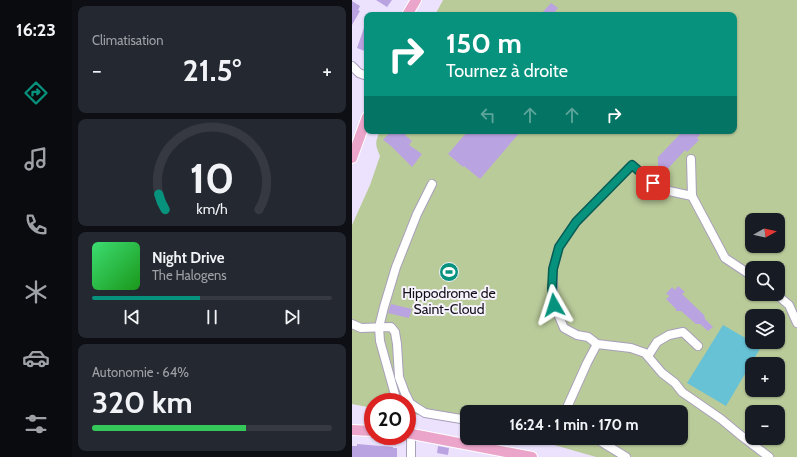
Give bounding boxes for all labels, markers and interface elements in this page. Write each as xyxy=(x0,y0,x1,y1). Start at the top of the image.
text: 16:23 xyxy=(16,19,56,41)
text: 150 m xyxy=(446,26,522,60)
icon: right xyxy=(380,28,432,80)
text: Climatisation xyxy=(92,32,164,48)
text: 21.5° xyxy=(183,52,241,89)
text: − xyxy=(92,57,102,84)
text: + xyxy=(322,57,332,84)
text: Tournez à droite xyxy=(446,60,568,82)
icon: directions xyxy=(22,79,50,107)
icon: left xyxy=(477,104,499,126)
icon: ahead xyxy=(519,104,541,126)
icon: ahead xyxy=(561,104,583,126)
icon: right xyxy=(603,104,625,126)
icon: music xyxy=(22,145,50,173)
text: 10 xyxy=(190,153,234,203)
pin xyxy=(636,166,670,200)
icon: arrive xyxy=(642,172,664,194)
text: km/h xyxy=(196,200,228,218)
icon: phone xyxy=(22,211,50,239)
north arrow xyxy=(745,213,785,253)
map controls xyxy=(745,213,785,445)
text: Night Drive xyxy=(152,249,225,267)
sports icon: Hippodrome de Saint-Cloud xyxy=(438,261,460,283)
button: search xyxy=(745,261,785,301)
text: The Halogens xyxy=(152,267,227,283)
icon: climate xyxy=(22,278,50,306)
place label: Hippodrome de Saint-Cloud xyxy=(402,284,496,318)
position arrow xyxy=(533,284,575,326)
icon: previous xyxy=(121,306,143,328)
icon: pause xyxy=(201,306,223,328)
icon: next xyxy=(281,306,303,328)
button: layers xyxy=(745,309,785,349)
icon: car xyxy=(22,344,50,372)
button: + xyxy=(745,357,785,397)
text: Autonomie · 64% xyxy=(92,364,189,380)
text: 320 km xyxy=(92,384,193,421)
speed limit sign: 20 xyxy=(364,393,416,445)
button: − xyxy=(745,405,785,445)
icon: filters xyxy=(22,410,50,438)
text: 16:24 · 1 min · 170 m xyxy=(510,416,638,434)

